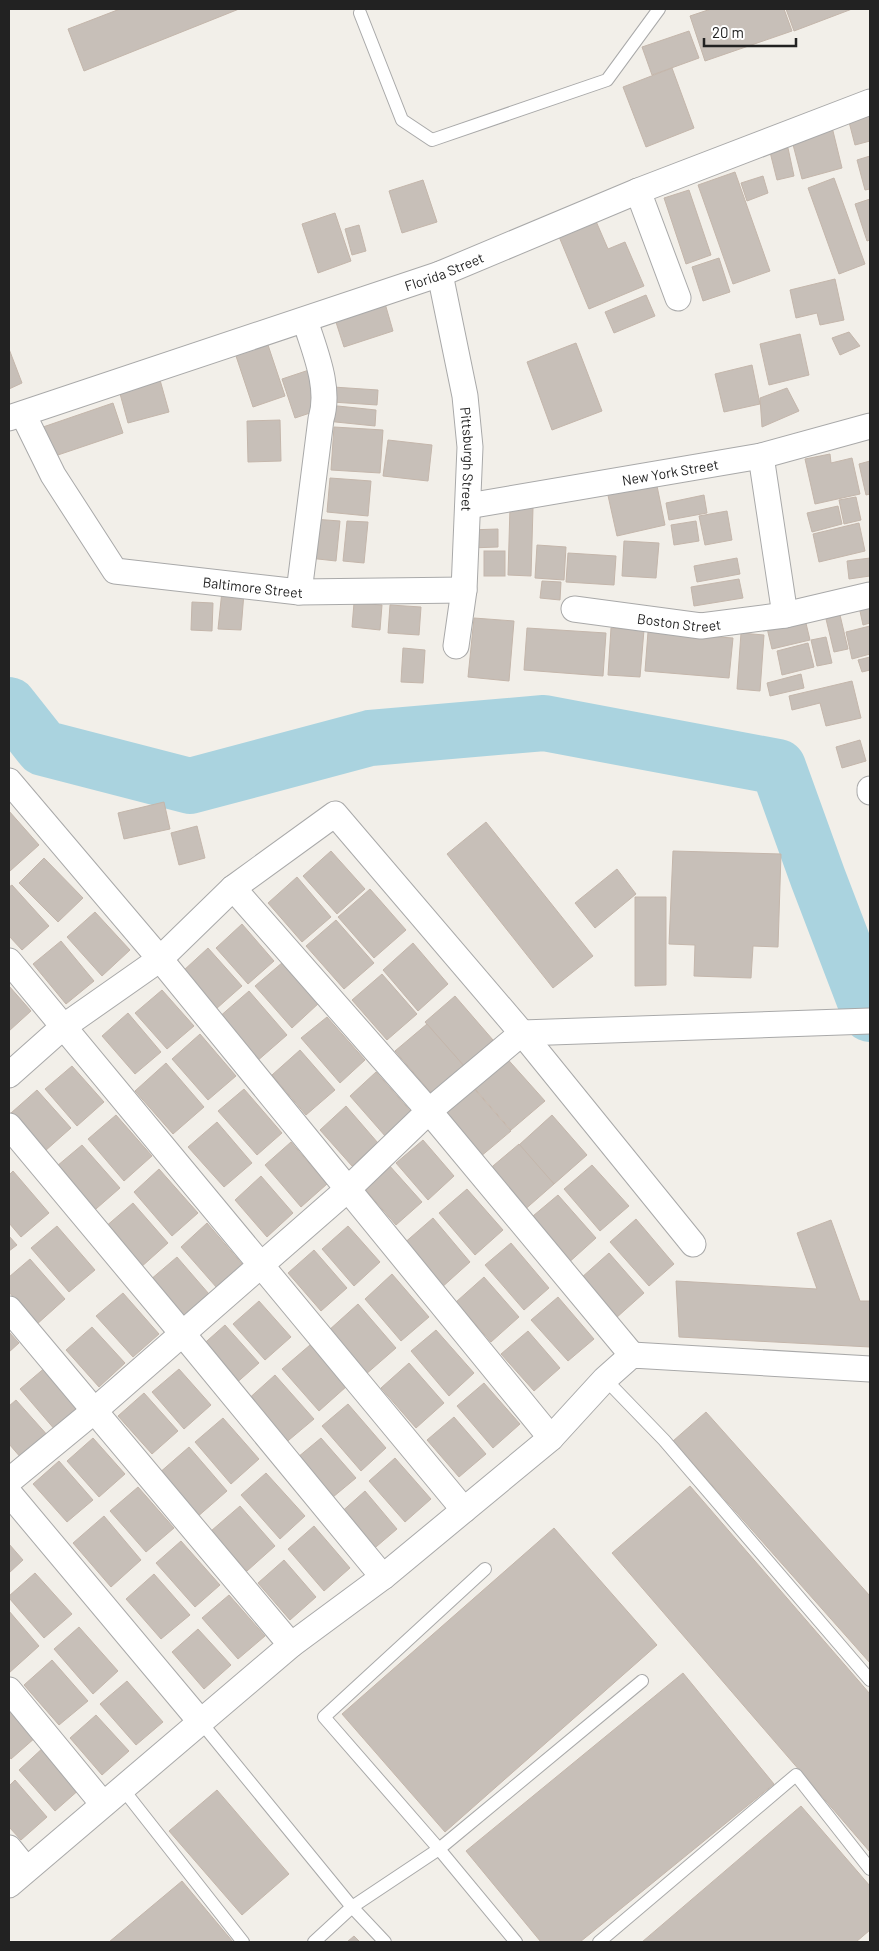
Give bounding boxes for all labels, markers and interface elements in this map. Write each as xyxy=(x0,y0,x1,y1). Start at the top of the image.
scale bar xyxy=(704,15,796,47)
text: 20 m xyxy=(712,23,744,41)
street label: Florida Street xyxy=(402,248,486,294)
street label: Pittsburgh Street xyxy=(458,406,479,512)
street label: New York Street xyxy=(621,455,720,488)
street label: Baltimore Street xyxy=(202,573,303,601)
street label: Boston Street xyxy=(636,609,722,634)

